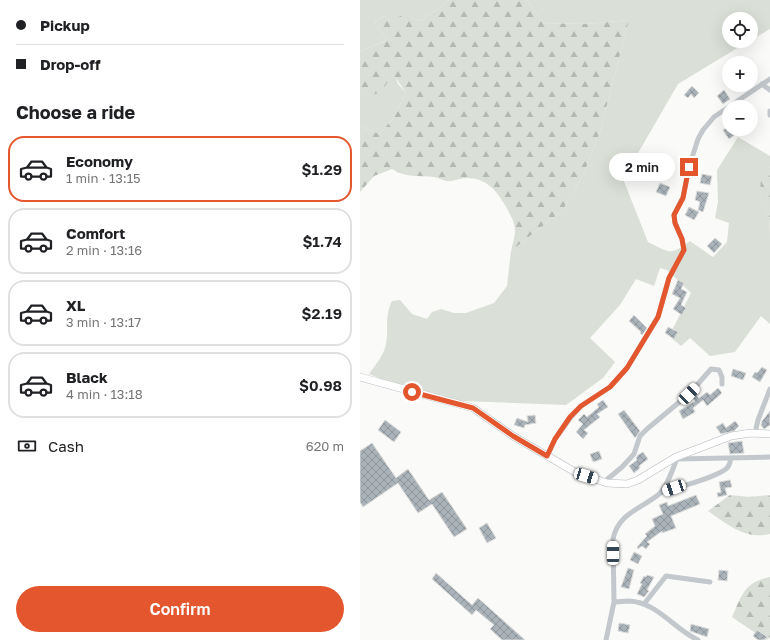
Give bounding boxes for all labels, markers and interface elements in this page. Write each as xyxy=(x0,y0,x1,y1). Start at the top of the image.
map controls xyxy=(722,12,758,136)
button: locate xyxy=(722,12,758,48)
text: Pickup xyxy=(40,16,90,34)
text: Drop-off xyxy=(40,55,100,73)
button: + xyxy=(722,56,758,92)
button: − xyxy=(722,100,758,136)
text: Choose a ride xyxy=(16,101,135,123)
icon: car xyxy=(18,151,54,187)
text: Economy xyxy=(66,152,133,170)
callout: 2 min xyxy=(609,153,675,181)
route end xyxy=(680,158,698,176)
text: 2 min xyxy=(625,159,659,175)
text: $1.29 xyxy=(302,160,342,178)
text: 1 min · 13:15 xyxy=(66,170,141,186)
icon: car xyxy=(18,223,54,259)
text: Comfort xyxy=(66,224,125,242)
text: $1.74 xyxy=(302,232,342,250)
text: 2 min · 13:16 xyxy=(66,242,142,258)
icon: car xyxy=(18,295,54,331)
text: XL xyxy=(66,296,85,314)
text: $2.19 xyxy=(302,304,342,322)
text: 3 min · 13:17 xyxy=(66,314,141,330)
icon: car xyxy=(18,367,54,403)
text: Black xyxy=(66,368,108,386)
text: $0.98 xyxy=(299,376,342,394)
car xyxy=(676,381,702,407)
route start xyxy=(403,383,421,401)
text: 4 min · 13:18 xyxy=(66,386,143,402)
icon: cash xyxy=(16,435,38,457)
text: Cash xyxy=(48,437,84,455)
text: 620 m xyxy=(306,438,344,454)
car xyxy=(573,467,599,485)
car xyxy=(661,478,687,498)
car xyxy=(607,541,619,565)
button: Confirm xyxy=(16,586,344,632)

